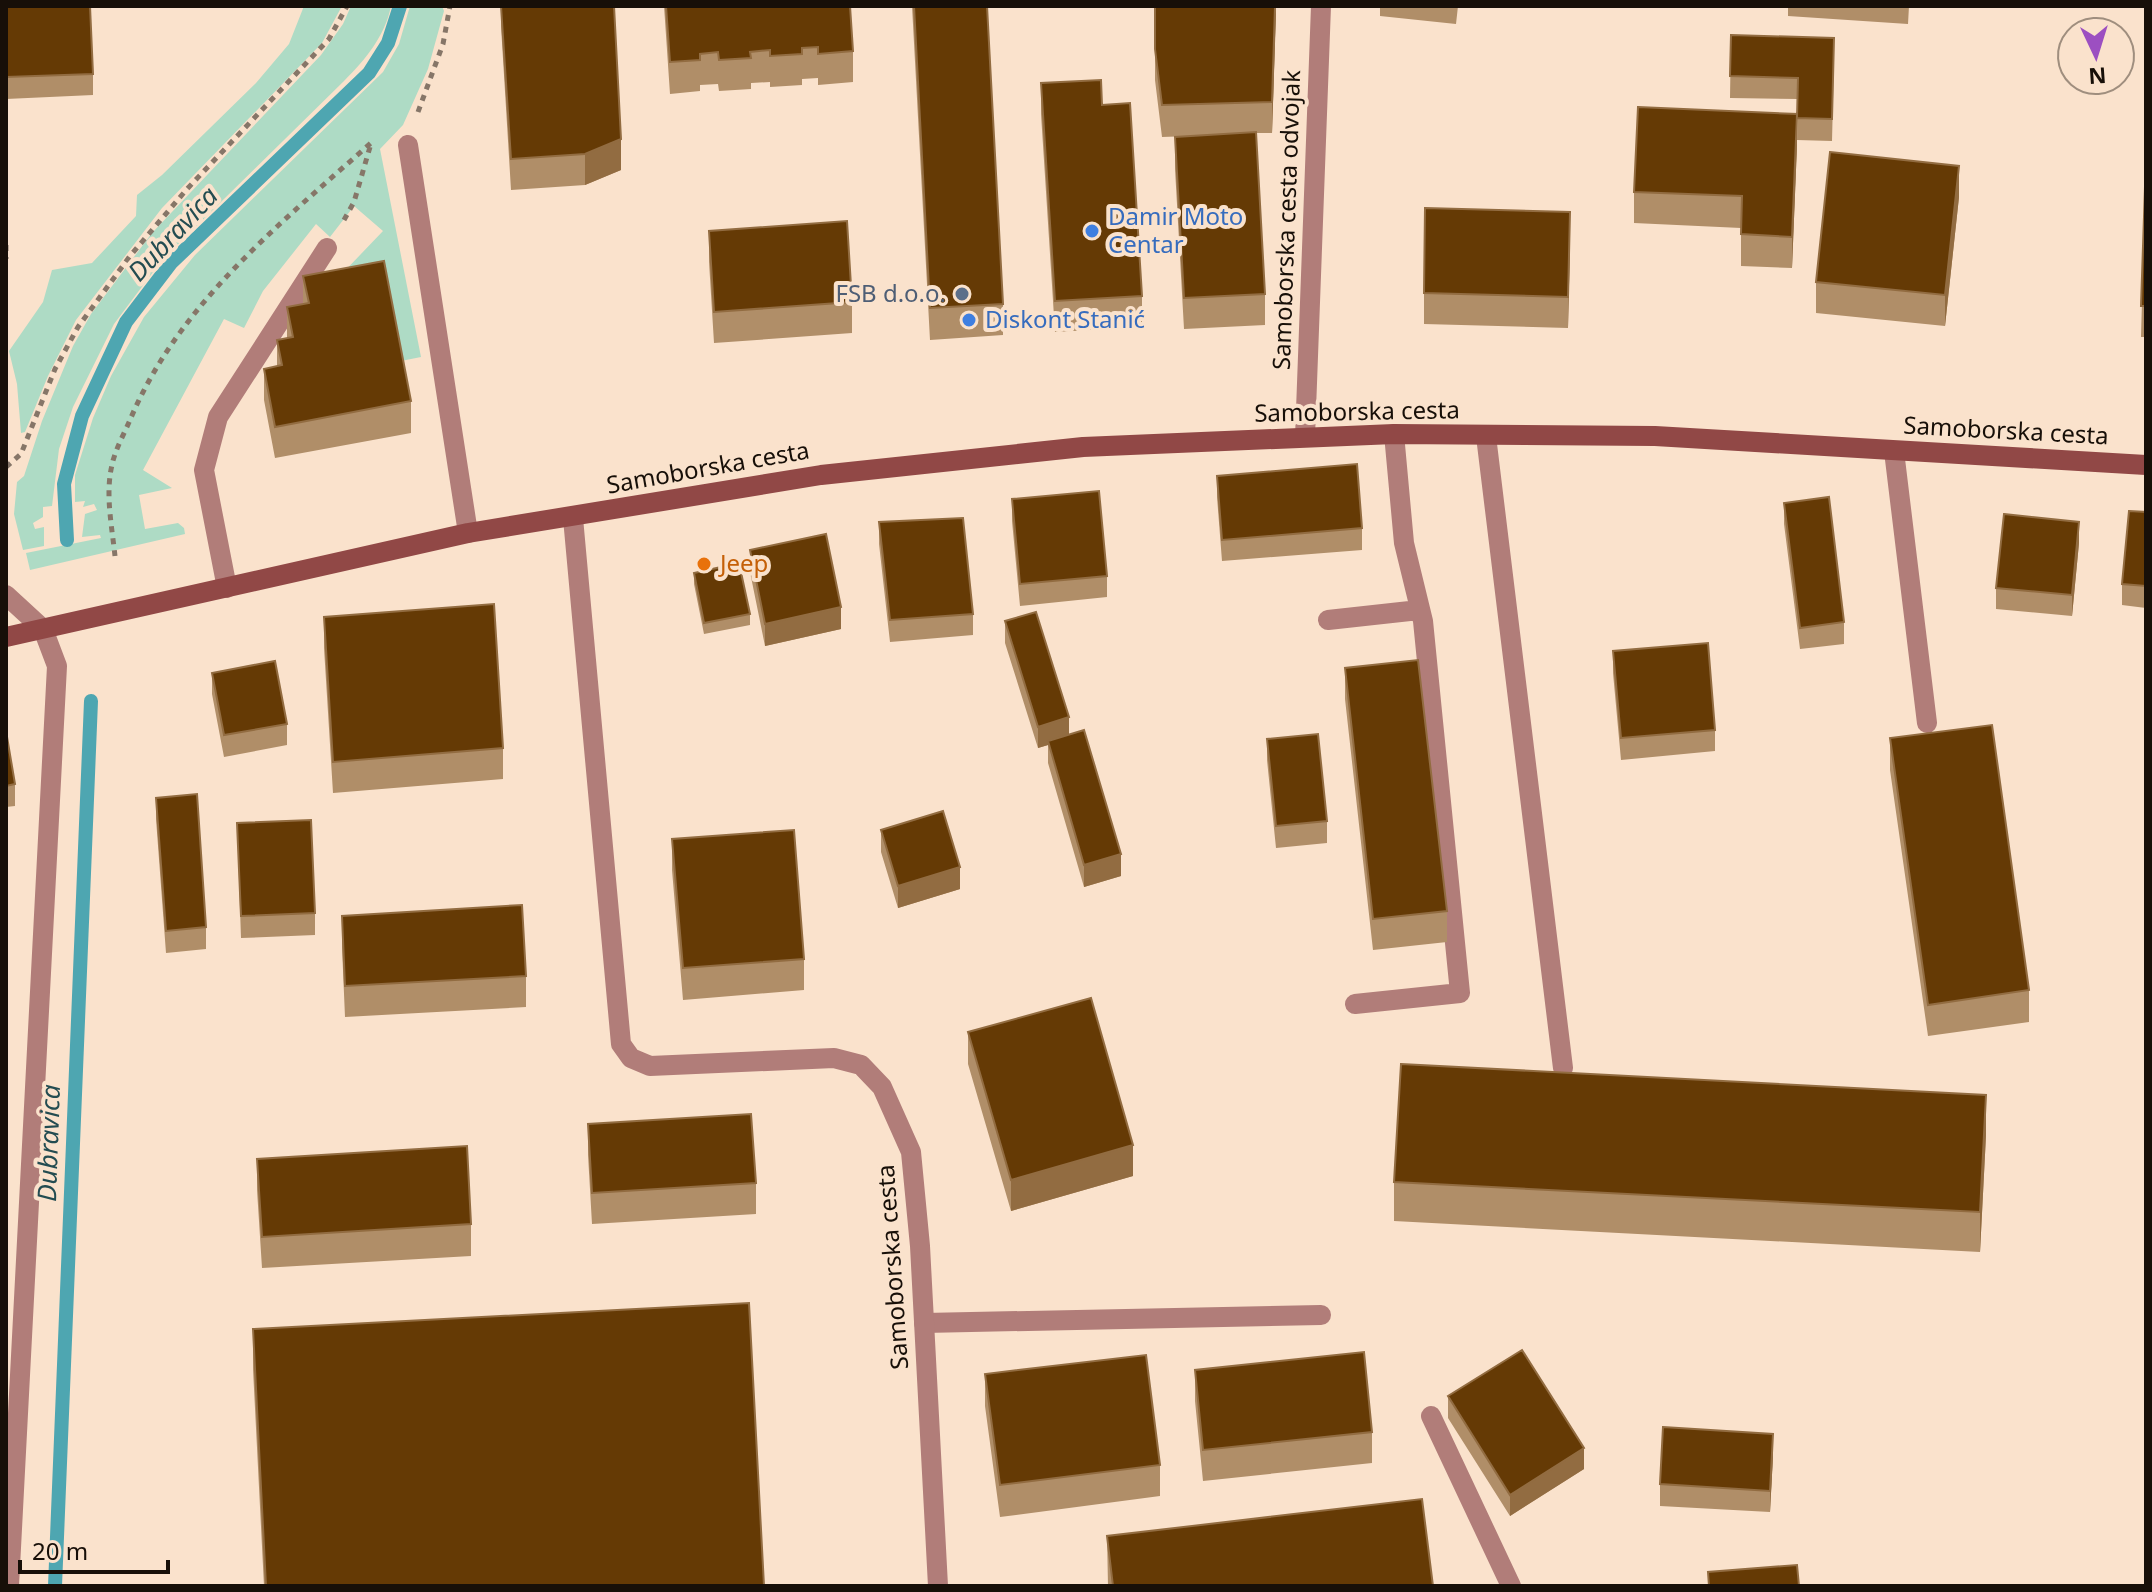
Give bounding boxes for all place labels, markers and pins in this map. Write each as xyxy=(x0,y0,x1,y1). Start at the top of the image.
place label: Damir Moto Centar xyxy=(1108,199,1243,260)
marker: Damir Moto Centar xyxy=(1083,222,1101,240)
place label: FSB d.o.o. xyxy=(835,276,946,309)
marker: FSB d.o.o. xyxy=(953,285,971,303)
place label: Diskont Stanić xyxy=(985,302,1145,335)
marker: Diskont Stanić xyxy=(960,311,978,329)
place label: Jeep xyxy=(718,546,768,579)
marker: Jeep xyxy=(695,555,713,573)

